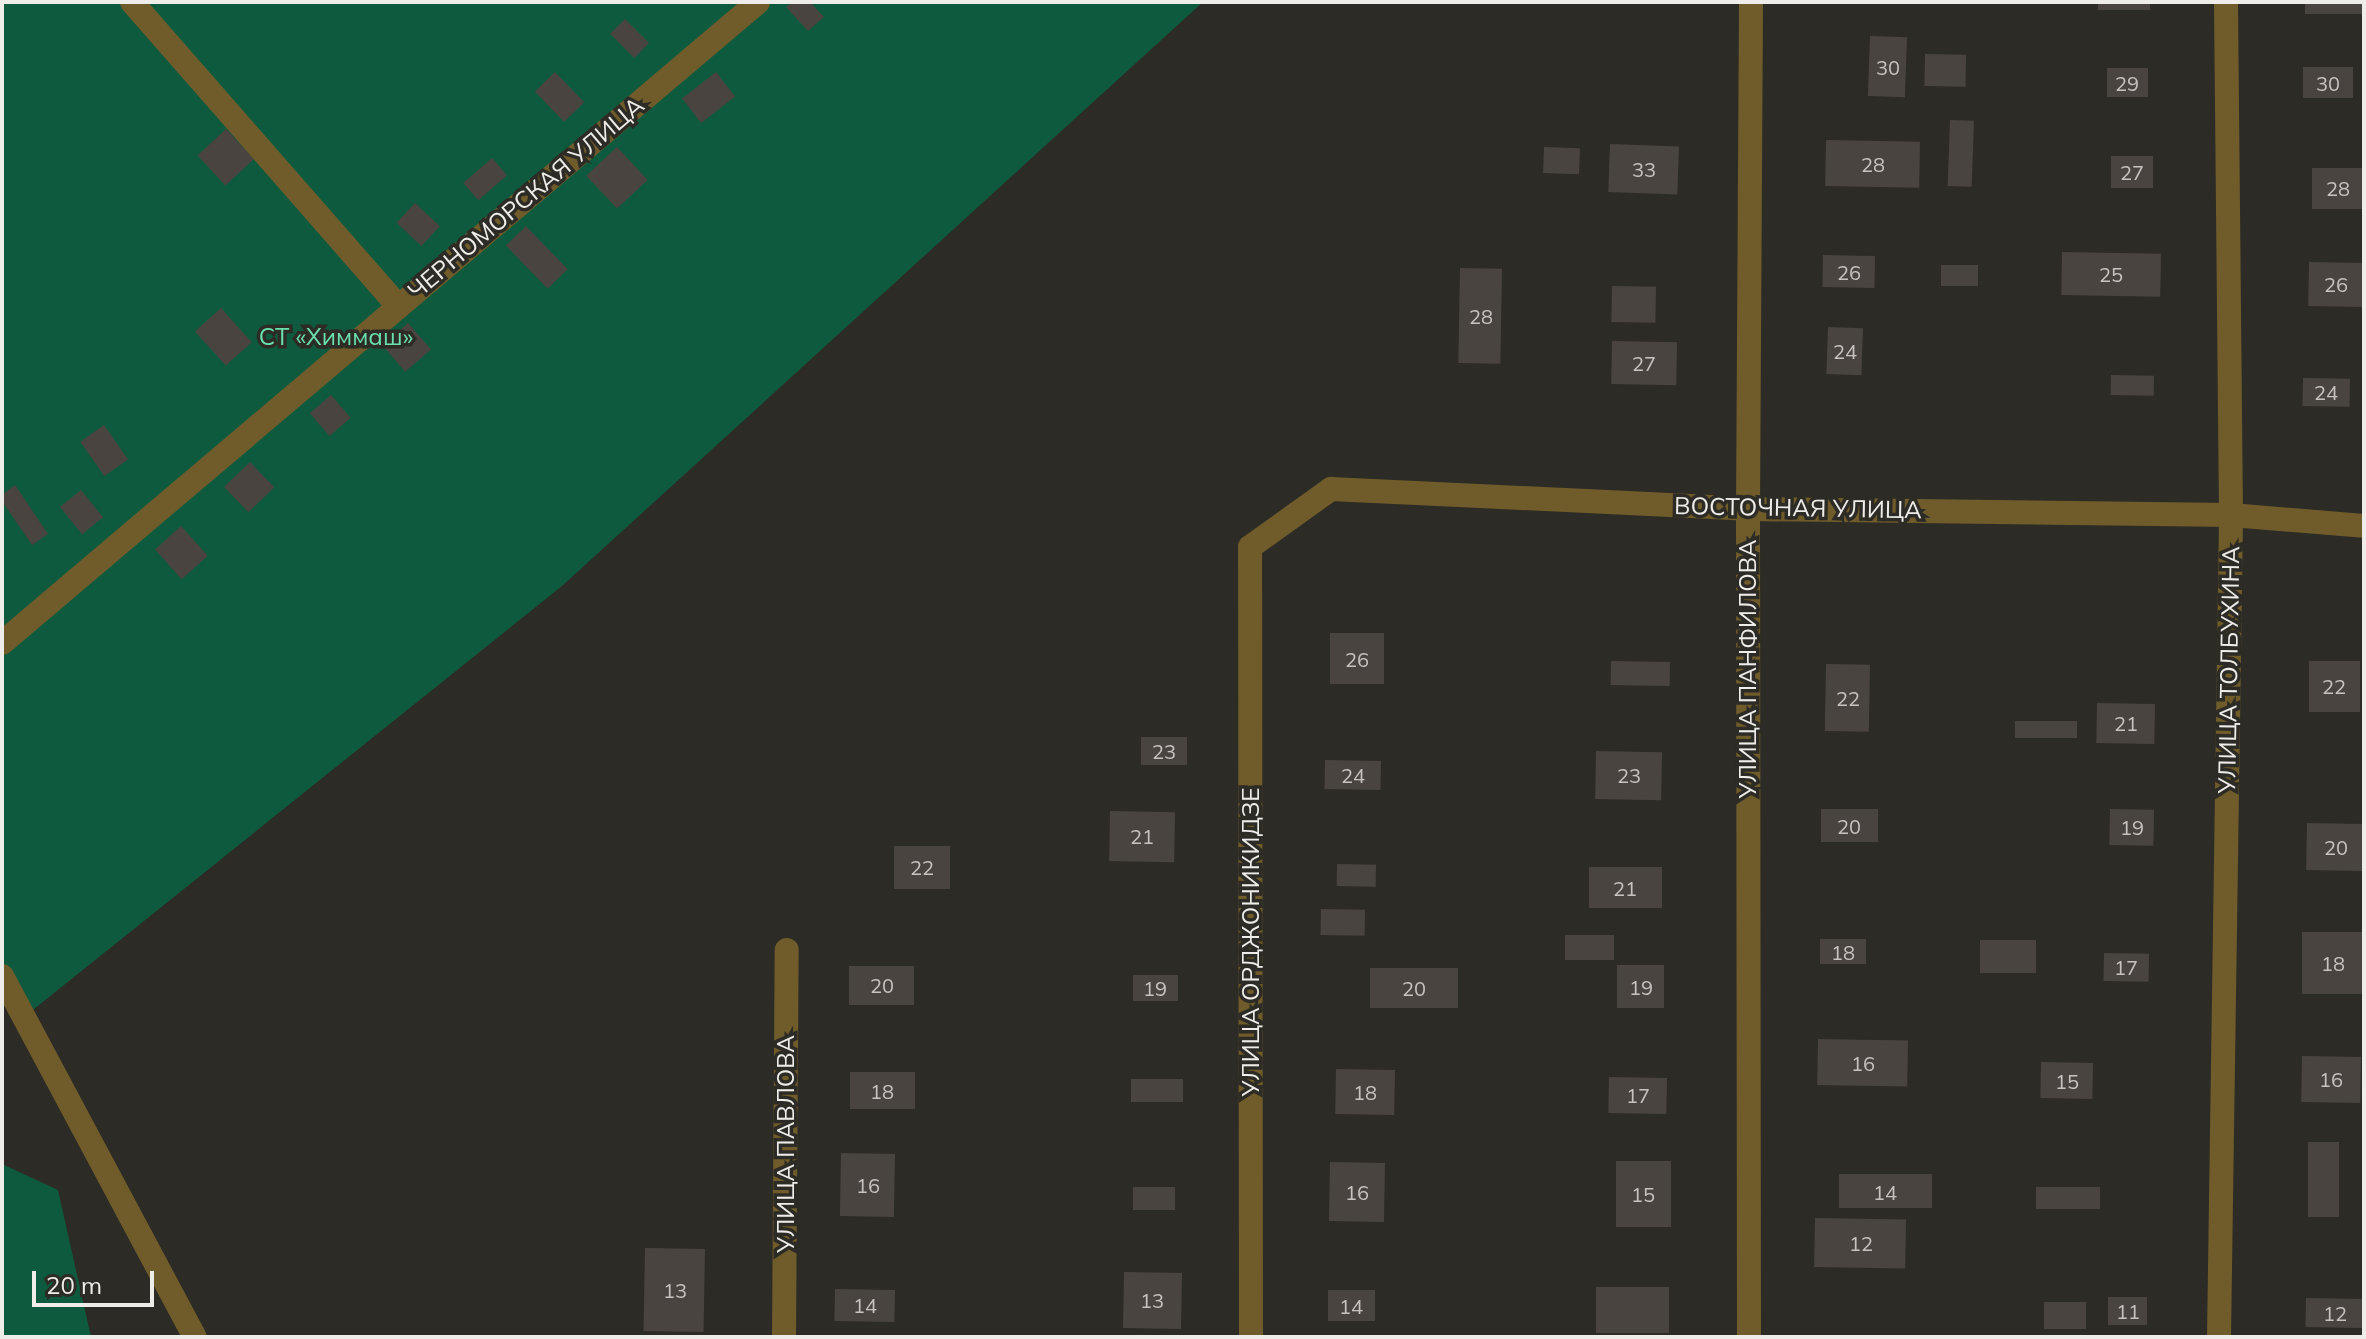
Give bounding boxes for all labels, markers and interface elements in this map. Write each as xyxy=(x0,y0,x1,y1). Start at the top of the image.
house number: 30 xyxy=(1876,55,1900,79)
house number: 29 xyxy=(2115,71,2139,95)
house number: 30 xyxy=(2316,71,2340,95)
street label: ЧЕРНОМОРСКАЯ УЛИЦА xyxy=(402,91,650,305)
house number: 28 xyxy=(1861,152,1885,176)
house number: 33 xyxy=(1632,157,1656,181)
house number: 27 xyxy=(2120,160,2144,184)
house number: 28 xyxy=(2326,176,2350,200)
house number: 26 xyxy=(1837,260,1861,284)
house number: 25 xyxy=(2099,262,2123,286)
house number: 26 xyxy=(2324,272,2348,296)
house number: 28 xyxy=(1469,304,1493,328)
park label: СТ «Химмаш» xyxy=(259,323,413,351)
house number: 24 xyxy=(1833,339,1857,363)
house number: 27 xyxy=(1632,351,1656,375)
house number: 24 xyxy=(2314,380,2338,404)
street label: ВОСТОЧНАЯ УЛИЦА xyxy=(1674,491,1922,525)
street label: УЛИЦА ПАНФИЛОВА xyxy=(1734,539,1762,799)
street label: УЛИЦА ТОЛБУХИНА xyxy=(2212,546,2246,794)
house number: 26 xyxy=(1345,647,1369,671)
house number: 22 xyxy=(2322,674,2346,698)
house number: 22 xyxy=(1836,686,1860,710)
house number: 21 xyxy=(2114,711,2138,735)
house number: 23 xyxy=(1152,739,1176,763)
house number: 24 xyxy=(1341,763,1365,787)
house number: 23 xyxy=(1617,763,1641,787)
street label: УЛИЦА ОРДЖОНИКИДЗЕ xyxy=(1237,788,1265,1096)
house number: 20 xyxy=(1837,814,1861,838)
house number: 19 xyxy=(2120,815,2144,839)
house number: 21 xyxy=(1130,824,1154,848)
house number: 20 xyxy=(2324,835,2348,859)
house number: 22 xyxy=(910,855,934,879)
house number: 21 xyxy=(1613,876,1637,900)
house number: 18 xyxy=(1831,940,1855,964)
house number: 18 xyxy=(2321,951,2345,975)
house number: 17 xyxy=(2114,955,2138,979)
house number: 20 xyxy=(870,973,894,997)
house number: 19 xyxy=(1629,975,1653,999)
house number: 19 xyxy=(1143,976,1167,1000)
house number: 20 xyxy=(1402,976,1426,1000)
street label: УЛИЦА ПАВЛОВА xyxy=(772,1035,800,1253)
house number: 16 xyxy=(1851,1051,1875,1075)
house number: 16 xyxy=(2319,1067,2343,1091)
house number: 15 xyxy=(2055,1069,2079,1093)
house number: 18 xyxy=(870,1079,894,1103)
house number: 18 xyxy=(1353,1080,1377,1104)
house number: 17 xyxy=(1626,1083,1650,1107)
house number: 16 xyxy=(856,1173,880,1197)
house number: 16 xyxy=(1345,1180,1369,1204)
house number: 14 xyxy=(1873,1180,1897,1204)
house number: 15 xyxy=(1631,1182,1655,1206)
house number: 12 xyxy=(1849,1231,1873,1255)
scale bar xyxy=(36,1255,158,1305)
text: 20 m xyxy=(46,1270,102,1300)
house number: 13 xyxy=(663,1278,687,1302)
house number: 13 xyxy=(1140,1288,1164,1312)
house number: 14 xyxy=(853,1293,877,1317)
house number: 14 xyxy=(1339,1294,1363,1318)
house number: 11 xyxy=(2116,1299,2140,1323)
house number: 12 xyxy=(2323,1301,2347,1325)

